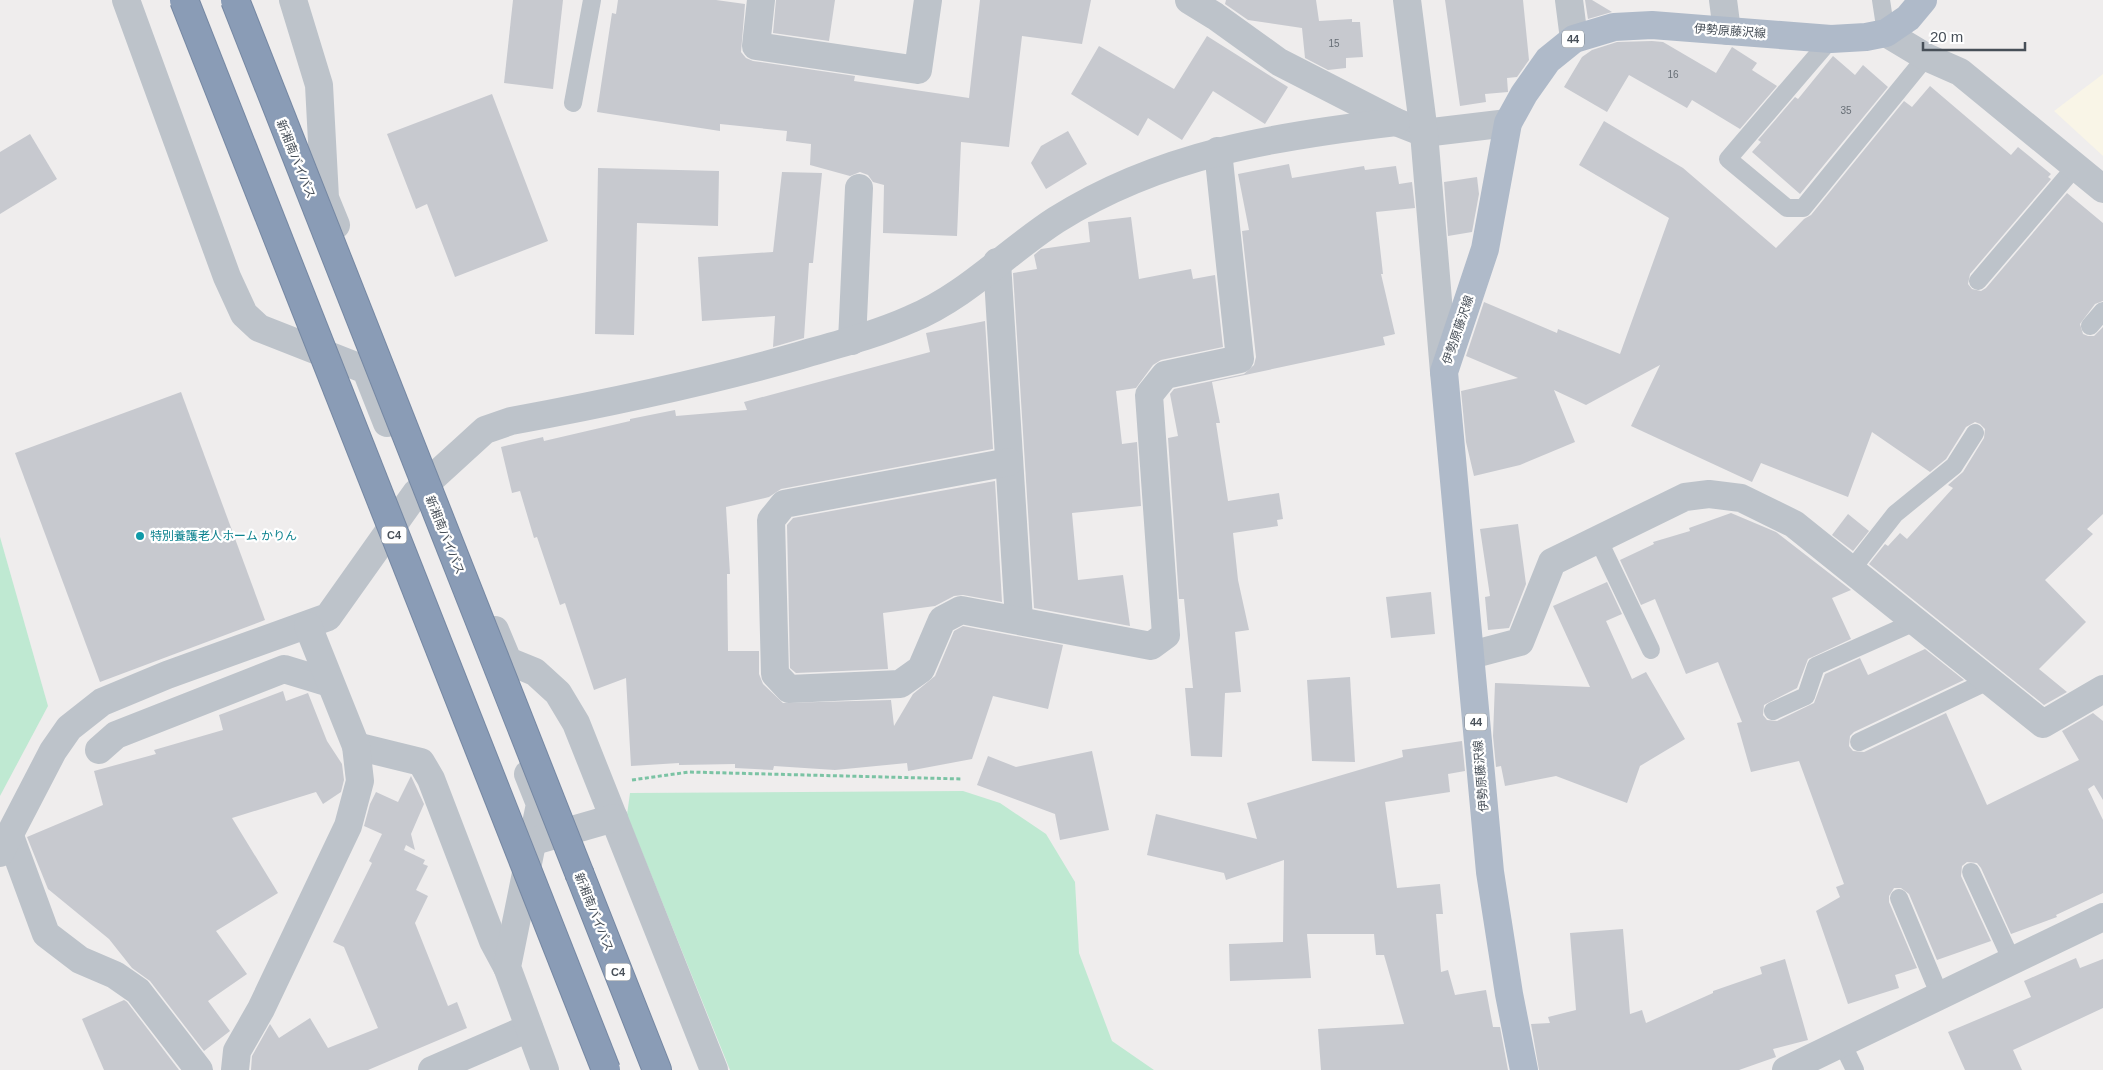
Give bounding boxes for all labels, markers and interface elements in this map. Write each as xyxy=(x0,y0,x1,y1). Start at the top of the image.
scale bar xyxy=(1923,20,2026,52)
street label: 伊勢原藤沢線 xyxy=(1694,22,1766,40)
text: 20 m xyxy=(1930,28,1963,45)
road number: 44 xyxy=(1562,30,1584,48)
house number: 15 xyxy=(1328,38,1340,49)
house number: 16 xyxy=(1667,69,1679,80)
house number: 35 xyxy=(1840,105,1852,116)
street label: 新湘南バイパス xyxy=(274,118,318,200)
street label: 伊勢原藤沢線 xyxy=(1440,294,1476,366)
street label: 新湘南バイパス xyxy=(423,494,467,576)
road number: C4 xyxy=(382,526,406,544)
place label: 特別養護老人ホーム かりん xyxy=(150,529,297,543)
marker: 特別養護老人ホーム かりん xyxy=(134,530,146,542)
road number: 44 xyxy=(1465,714,1487,730)
street label: 伊勢原藤沢線 xyxy=(1471,740,1491,812)
street label: 新湘南バイパス xyxy=(572,871,616,953)
road number: C4 xyxy=(606,964,630,980)

